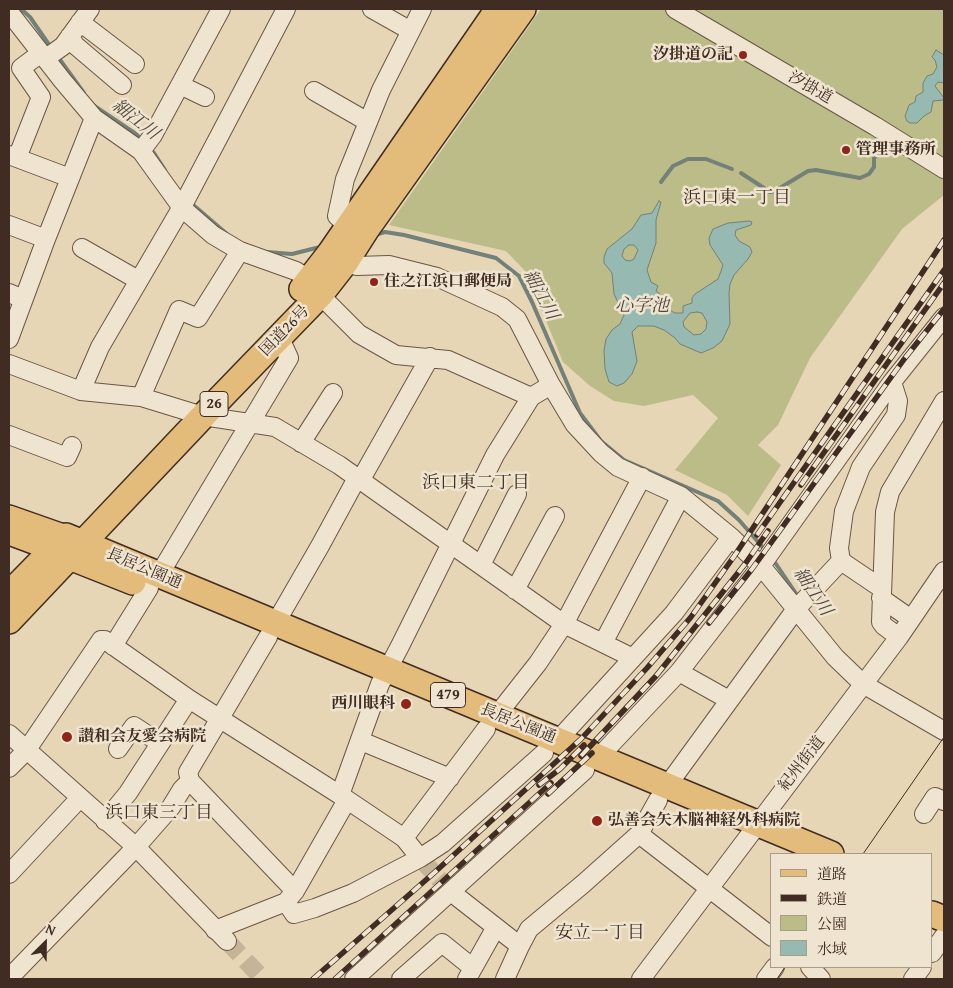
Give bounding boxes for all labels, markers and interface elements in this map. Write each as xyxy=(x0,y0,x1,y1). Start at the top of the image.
place label: 汐掛道の記 xyxy=(653,45,733,65)
marker: 汐掛道の記 xyxy=(737,49,749,61)
street label: 汐掛道 xyxy=(784,68,836,108)
water label: 細江川 xyxy=(107,95,163,145)
place label: 管理事務所 xyxy=(856,140,936,160)
marker: 管理事務所 xyxy=(840,144,852,156)
district label: 浜口東一丁目 xyxy=(683,187,791,209)
water label: 細江川 xyxy=(518,266,562,324)
place label: 住之江浜口郵便局 xyxy=(384,272,512,292)
marker: 住之江浜口郵便局 xyxy=(368,276,380,288)
water label: 心字池 xyxy=(615,295,669,317)
street label: 国道26号 xyxy=(256,302,314,360)
road number: 26 xyxy=(200,392,228,416)
district label: 浜口東二丁目 xyxy=(422,472,530,494)
street label: 長居公園通 xyxy=(103,545,185,593)
water label: 細江川 xyxy=(788,564,836,620)
road number: 479 xyxy=(430,682,466,708)
place label: 西川眼科 xyxy=(331,694,395,714)
marker: 西川眼科 xyxy=(399,697,413,711)
street label: 長居公園通 xyxy=(477,700,559,748)
place label: 讃和会友愛会病院 xyxy=(78,727,206,747)
marker: 讃和会友愛会病院 xyxy=(60,730,74,744)
street label: 紀州街道 xyxy=(775,733,829,795)
district label: 浜口東三丁目 xyxy=(105,802,213,824)
place label: 弘善会矢木脳神経外科病院 xyxy=(608,811,800,831)
marker: 弘善会矢木脳神経外科病院 xyxy=(590,814,604,828)
legend xyxy=(770,853,933,968)
text: 道路 xyxy=(817,863,847,884)
text: 鉄道 xyxy=(817,888,847,909)
text: 公園 xyxy=(817,913,847,934)
north arrow xyxy=(20,918,70,968)
text: N xyxy=(43,918,59,940)
district label: 安立一丁目 xyxy=(555,922,645,944)
text: 水域 xyxy=(817,938,847,959)

